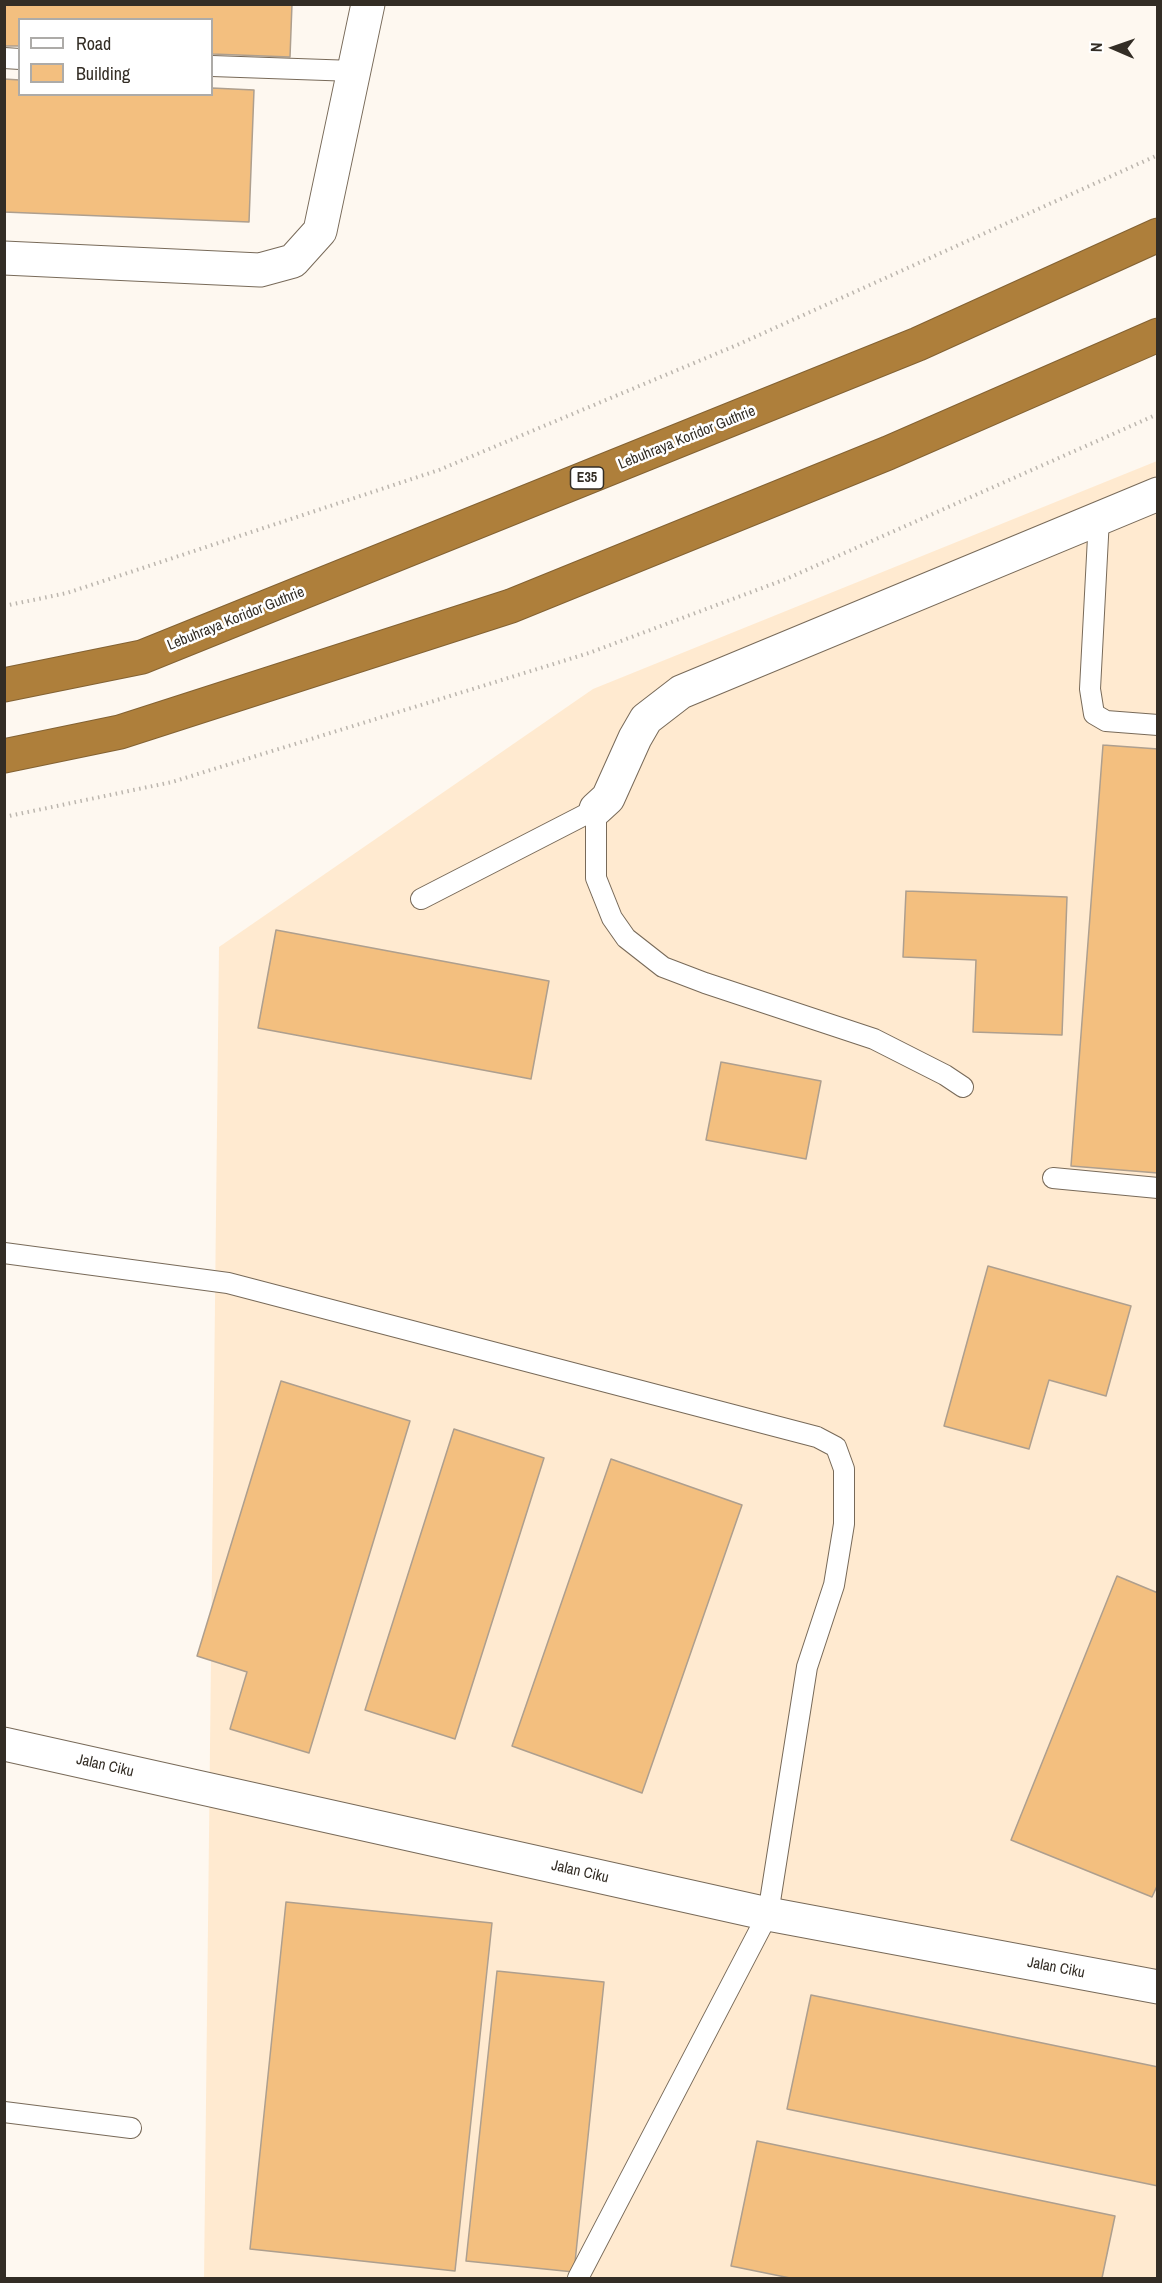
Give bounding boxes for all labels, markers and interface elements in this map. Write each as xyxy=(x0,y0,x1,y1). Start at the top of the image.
legend xyxy=(18,18,213,96)
north arrow xyxy=(1084,18,1144,78)
text: Road xyxy=(76,31,111,56)
text: N xyxy=(1085,42,1107,53)
text: Building xyxy=(76,61,130,86)
street label: Lebuhraya Koridor Guthrie xyxy=(616,402,758,474)
road number: E35 xyxy=(570,467,604,489)
street label: Lebuhraya Koridor Guthrie xyxy=(165,583,307,655)
street label: Jalan Ciku xyxy=(75,1751,135,1781)
street label: Jalan Ciku xyxy=(550,1857,610,1887)
street label: Jalan Ciku xyxy=(1026,1954,1086,1982)

